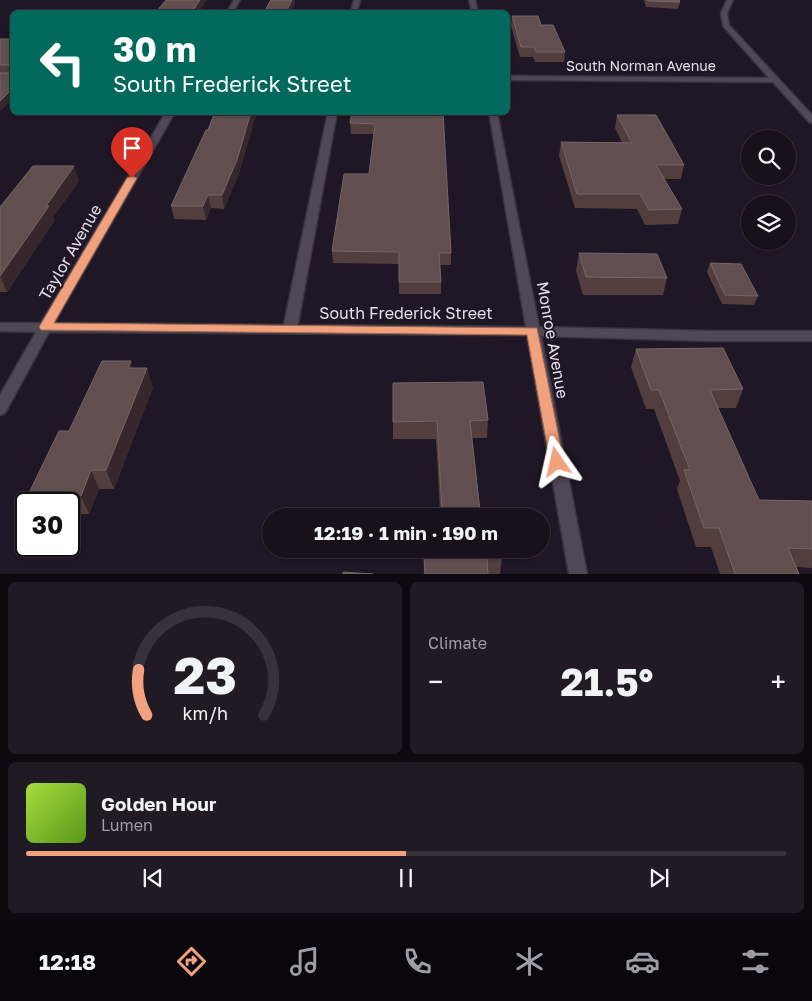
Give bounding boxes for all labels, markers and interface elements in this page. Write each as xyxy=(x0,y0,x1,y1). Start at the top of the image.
text: 30 m xyxy=(113,28,196,70)
icon: left xyxy=(30,30,95,95)
street label: South Norman Avenue xyxy=(566,57,716,74)
text: South Frederick Street xyxy=(113,70,351,97)
pin xyxy=(111,127,153,178)
map controls xyxy=(741,130,796,250)
button: search xyxy=(741,130,796,185)
icon: arrive xyxy=(118,134,146,162)
button: layers xyxy=(741,195,796,250)
street label: Taylor Avenue xyxy=(34,200,106,304)
street label: Monroe Avenue xyxy=(533,280,573,400)
street label: South Frederick Street xyxy=(319,303,493,323)
position arrow xyxy=(530,435,582,487)
speed limit sign: 30 xyxy=(15,492,80,557)
text: 12:19 · 1 min · 190 m xyxy=(314,521,498,544)
text: Climate xyxy=(428,633,487,653)
text: 23 xyxy=(173,643,237,705)
text: 21.5° xyxy=(561,659,653,704)
text: − xyxy=(428,665,443,698)
text: + xyxy=(771,665,786,698)
text: km/h xyxy=(182,702,228,724)
text: Golden Hour xyxy=(101,792,216,815)
text: Lumen xyxy=(101,815,153,835)
icon: previous xyxy=(139,864,167,892)
icon: pause xyxy=(392,864,420,892)
icon: next xyxy=(645,864,673,892)
icon: directions xyxy=(174,944,209,979)
icon: music xyxy=(287,944,322,979)
icon: phone xyxy=(400,944,435,979)
icon: climate xyxy=(512,944,547,979)
icon: car xyxy=(625,944,660,979)
icon: filters xyxy=(738,944,773,979)
text: 12:18 xyxy=(39,948,96,975)

